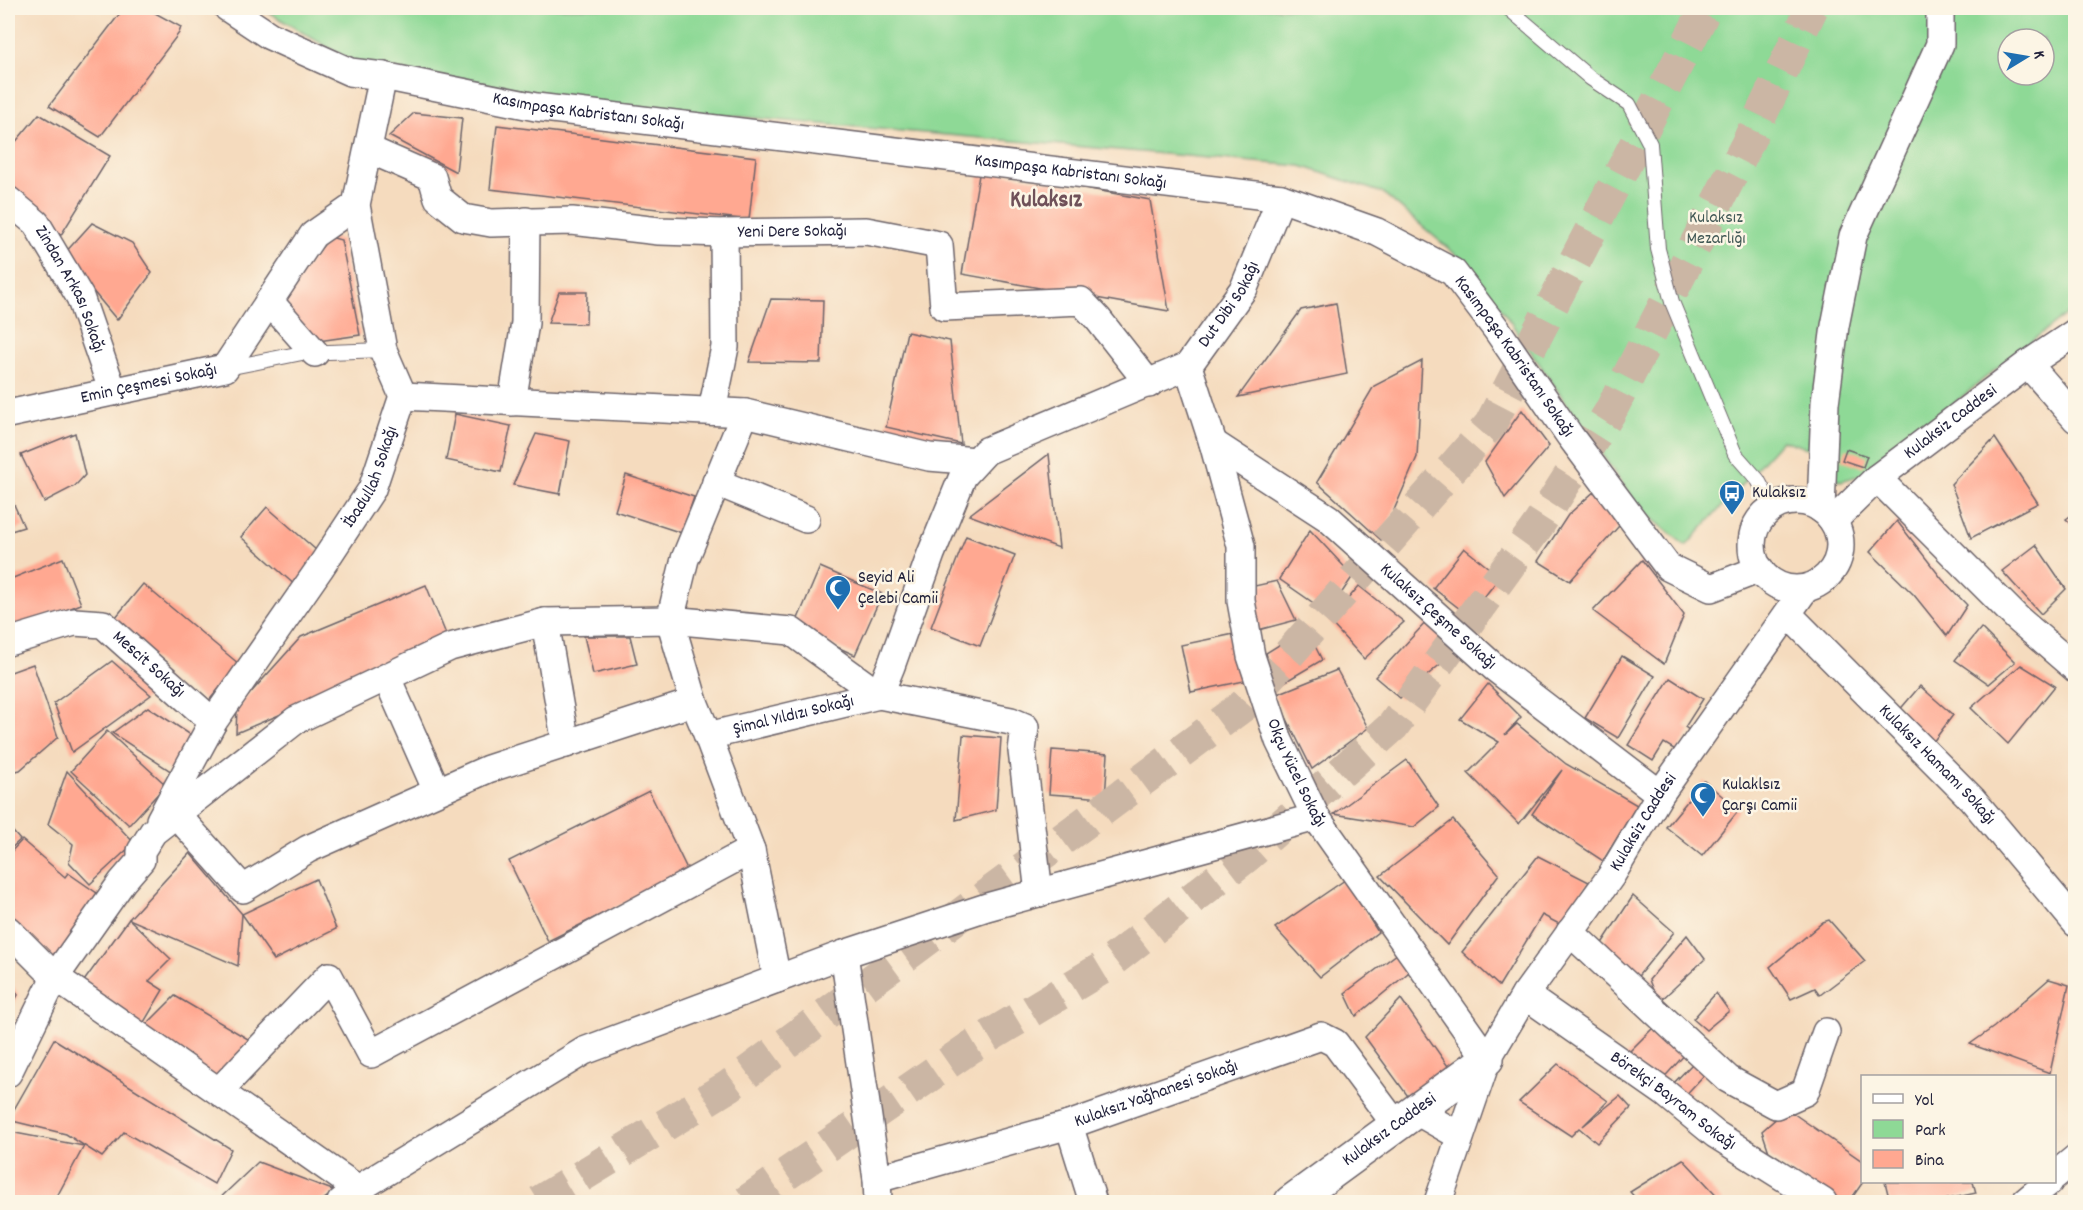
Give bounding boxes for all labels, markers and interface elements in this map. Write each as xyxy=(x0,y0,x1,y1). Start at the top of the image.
north arrow xyxy=(1996,27,2056,87)
text: K xyxy=(2026,49,2050,61)
street label: Kasımpaşa Kabristanı Sokağı xyxy=(490,86,685,137)
street label: Kasımpaşa Kabristanı Sokağı xyxy=(973,148,1168,196)
district label: Kulaksız xyxy=(1010,184,1083,218)
park label: Kulaksız Mezarlığı xyxy=(1686,206,1746,252)
street label: Yeni Dere Sokağı xyxy=(737,219,847,245)
street label: Zindan Arkası Sokağı xyxy=(28,221,111,356)
street label: Dut Dibi Sokağı xyxy=(1192,258,1266,353)
street label: Kasımpaşa Kabristanı Sokağı xyxy=(1448,270,1580,442)
street label: Emin Çeşmesi Sokağı xyxy=(78,358,219,411)
street label: Kulaksiz Caddesi xyxy=(1899,379,2003,466)
street label: İbadullah Sokağı xyxy=(337,423,405,533)
bus stop icon: Kulaksız xyxy=(1717,478,1747,516)
place label: Kulaksız xyxy=(1752,481,1806,506)
street label: Kulaksız Çeşme Sokağı xyxy=(1374,557,1502,676)
place label: Seyid Ali Çelebi Camii xyxy=(858,566,938,612)
mosque icon: Seyid Ali Çelebi Camii xyxy=(823,573,853,611)
street label: Mescit Sokağı xyxy=(106,625,191,704)
street label: Şimal Yıldızı Sokağı xyxy=(731,689,856,742)
street label: Kulaksız Hamamı Sokağı xyxy=(1872,699,2001,831)
street label: Okçu Yücel Sokağı xyxy=(1260,715,1332,833)
street label: Kulaksiz Caddesi xyxy=(1604,768,1683,876)
place label: Kulaklsız Çarşı Camii xyxy=(1722,773,1797,819)
mosque icon: Kulaklsız Çarşı Camii xyxy=(1688,780,1718,818)
street label: Börekçi Bayram Sokağı xyxy=(1605,1045,1741,1157)
street label: Kulaksız Yağhanesi Sokağı xyxy=(1071,1054,1242,1135)
legend xyxy=(1861,1075,2056,1183)
street label: Kulaksız Caddesi xyxy=(1337,1087,1442,1173)
text: Yol xyxy=(1915,1089,1935,1114)
text: Park xyxy=(1915,1119,1946,1144)
text: Bina xyxy=(1915,1149,1944,1174)

